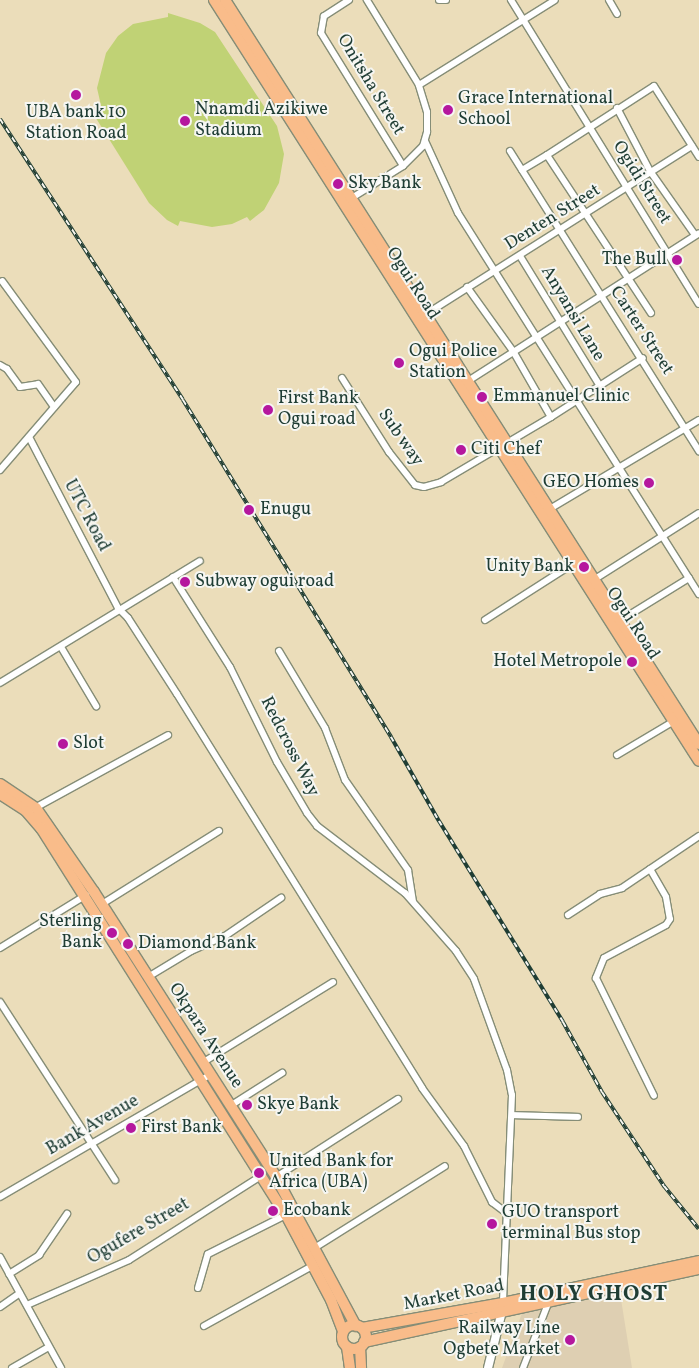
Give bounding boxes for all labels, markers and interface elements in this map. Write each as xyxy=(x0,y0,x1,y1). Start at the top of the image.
street label: Onitsha Street xyxy=(331,31,409,139)
marker: UBA bank 10 Station Road xyxy=(70,89,82,101)
place label: Grace International School xyxy=(458,89,613,132)
place label: Nnamdi Azikiwe Stadium xyxy=(195,100,328,142)
place label: UBA bank 10 Station Road xyxy=(25,103,127,146)
marker: Grace International School xyxy=(442,104,454,116)
marker: Nnamdi Azikiwe Stadium xyxy=(179,115,191,127)
street label: Ogidi Street xyxy=(607,137,675,229)
place label: Sky Bank xyxy=(348,173,422,195)
marker: Sky Bank xyxy=(332,178,344,190)
street label: Denten Street xyxy=(501,180,605,256)
street label: Ogui Road xyxy=(381,244,443,324)
place label: The Bull xyxy=(602,249,667,271)
marker: The Bull xyxy=(671,254,683,266)
street label: Anyansi Lane xyxy=(535,262,609,366)
street label: Carter Street xyxy=(604,283,678,379)
place label: Ogui Police Station xyxy=(409,342,497,384)
marker: Ogui Police Station xyxy=(393,357,405,369)
place label: Emmanuel Clinic xyxy=(493,386,630,408)
place label: First Bank Ogui road xyxy=(278,389,359,432)
marker: Emmanuel Clinic xyxy=(475,390,489,404)
marker: First Bank Ogui road xyxy=(262,404,274,416)
street label: Sub way xyxy=(372,405,428,471)
place label: Citi Chef xyxy=(471,439,541,461)
marker: Citi Chef xyxy=(455,444,467,456)
place label: GEO Homes xyxy=(543,472,639,494)
street label: UTC Road xyxy=(58,476,114,556)
marker: GEO Homes xyxy=(643,477,655,489)
place label: Enugu xyxy=(260,499,311,521)
marker: Enugu xyxy=(242,503,256,517)
place label: Unity Bank xyxy=(485,556,574,578)
marker: Unity Bank xyxy=(578,561,590,573)
place label: Subway ogui road xyxy=(195,571,335,593)
marker: Subway ogui road xyxy=(179,576,191,588)
street label: Ogui Road xyxy=(601,584,663,664)
place label: Hotel Metropole xyxy=(493,651,622,673)
marker: Hotel Metropole xyxy=(626,656,638,668)
street label: Redcross Way xyxy=(254,693,324,801)
place label: Slot xyxy=(73,733,104,755)
marker: Slot xyxy=(57,738,69,750)
place label: Sterling Bank xyxy=(39,912,102,954)
marker: Sterling Bank xyxy=(106,927,118,939)
place label: Diamond Bank xyxy=(138,933,256,955)
marker: Diamond Bank xyxy=(122,938,134,950)
street label: Okpara Avenue xyxy=(163,979,247,1093)
street label: Bank Avenue xyxy=(43,1091,143,1161)
place label: Skye Bank xyxy=(257,1094,339,1116)
marker: Skye Bank xyxy=(241,1099,253,1111)
place label: First Bank xyxy=(141,1117,222,1139)
marker: First Bank xyxy=(125,1122,137,1134)
place label: United Bank for Africa (UBA) xyxy=(269,1152,393,1194)
marker: United Bank for Africa (UBA) xyxy=(253,1167,265,1179)
street label: Ogufere Street xyxy=(84,1194,194,1270)
place label: Ecobank xyxy=(283,1200,351,1222)
place label: GUO transport terminal Bus stop xyxy=(502,1203,641,1246)
marker: Ecobank xyxy=(267,1205,279,1217)
marker: GUO transport terminal Bus stop xyxy=(486,1218,498,1230)
street label: Market Road xyxy=(402,1276,506,1316)
district label: HOLY GHOST xyxy=(518,1282,670,1308)
place label: Railway Line Ogbete Market xyxy=(443,1319,560,1362)
marker: Railway Line Ogbete Market xyxy=(564,1334,576,1346)

